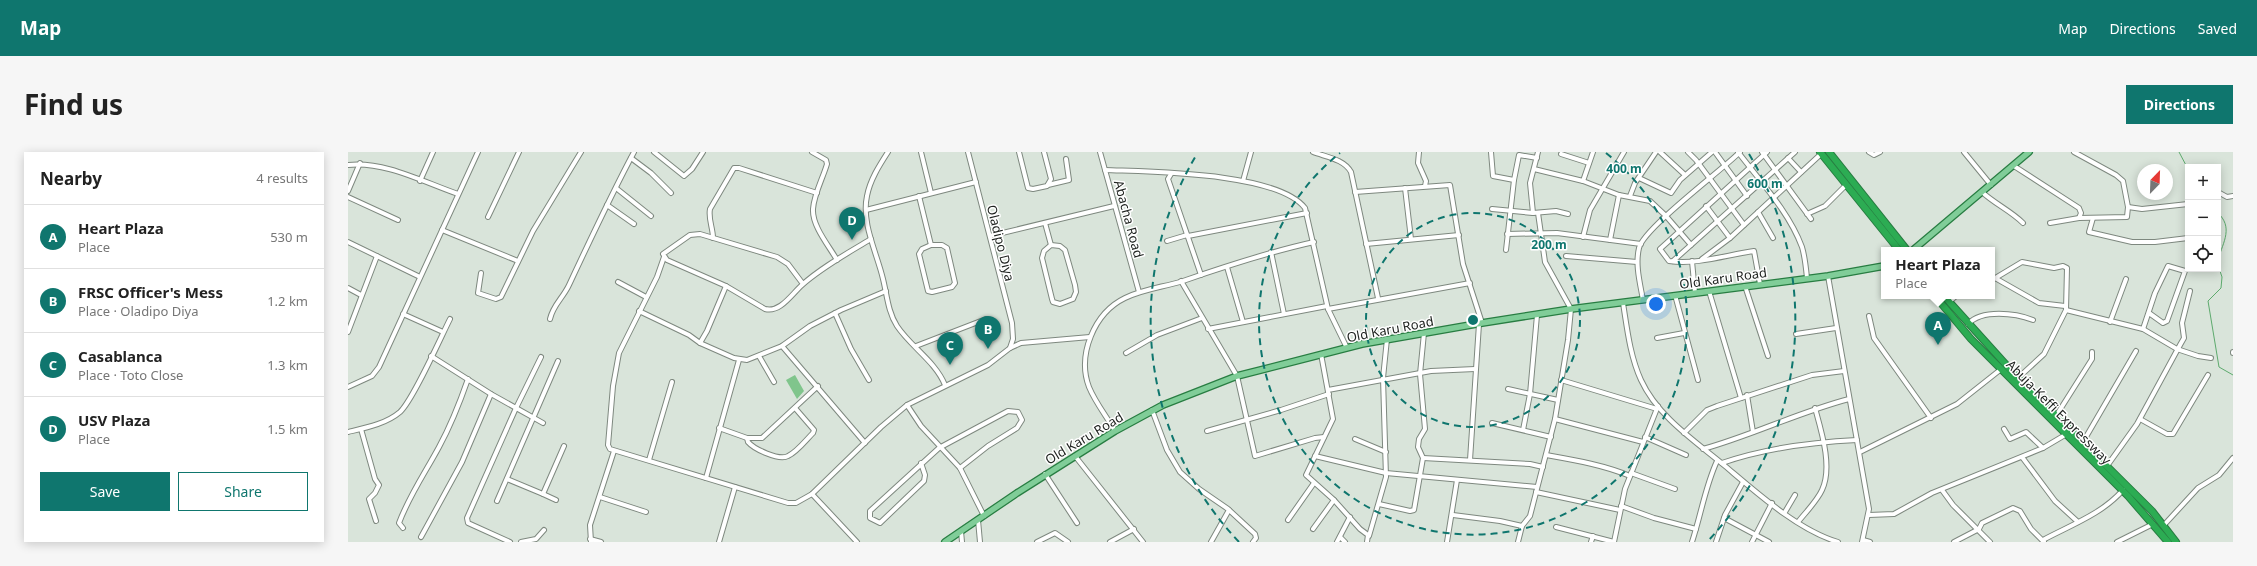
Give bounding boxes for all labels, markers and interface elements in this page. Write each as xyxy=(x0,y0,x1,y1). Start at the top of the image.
text: Map xyxy=(20,15,61,41)
text: Map xyxy=(2058,19,2087,38)
text: Directions xyxy=(2109,19,2176,38)
text: Saved xyxy=(2198,19,2237,38)
text: Find us xyxy=(24,85,123,123)
button: Directions xyxy=(2126,85,2233,124)
text: 400 m xyxy=(1606,160,1642,177)
north arrow xyxy=(2137,164,2173,200)
map controls xyxy=(2185,164,2221,272)
button: + xyxy=(2185,164,2221,200)
text: Nearby xyxy=(40,167,102,190)
text: 4 results xyxy=(256,169,308,187)
text: 600 m xyxy=(1747,175,1783,192)
street label: Abacha Road xyxy=(1110,178,1148,260)
button: − xyxy=(2185,200,2221,236)
street label: Oladipo Diya xyxy=(983,203,1019,283)
pin: D xyxy=(839,207,865,240)
text: Heart Plaza xyxy=(78,218,164,238)
text: A xyxy=(49,228,58,246)
text: 530 m xyxy=(270,228,308,246)
text: 200 m xyxy=(1531,236,1567,253)
button: locate xyxy=(2185,236,2221,272)
text: Place xyxy=(78,238,110,256)
popup xyxy=(1881,247,1995,299)
text: Heart Plaza xyxy=(1895,254,1981,274)
street label: Old Karu Road xyxy=(1678,263,1768,293)
text: Place xyxy=(1895,274,1927,292)
text: FRSC Officer's Mess xyxy=(78,282,223,302)
text: B xyxy=(49,292,57,310)
text: 1.2 km xyxy=(267,292,308,310)
your location xyxy=(1646,294,1666,314)
text: Place · Oladipo Diya xyxy=(78,302,198,320)
street label: Old Karu Road xyxy=(1345,312,1435,346)
pin: A xyxy=(1925,312,1951,345)
centre of rings xyxy=(1466,313,1480,327)
pin: B xyxy=(975,316,1001,349)
pin: C xyxy=(937,332,963,365)
text: Casablanca xyxy=(78,346,163,366)
text: C xyxy=(49,356,57,374)
text: 1.3 km xyxy=(267,356,308,374)
street label: Abuja-Keffi Expressway xyxy=(2003,356,2116,469)
text: Place · Toto Close xyxy=(78,366,183,384)
street label: Old Karu Road xyxy=(1042,408,1126,468)
text: USV Plaza xyxy=(78,410,150,430)
text: D xyxy=(48,420,58,438)
text: 1.5 km xyxy=(267,420,308,438)
text: Place xyxy=(78,430,110,448)
button: Save xyxy=(40,472,170,511)
button: Share xyxy=(178,472,308,511)

